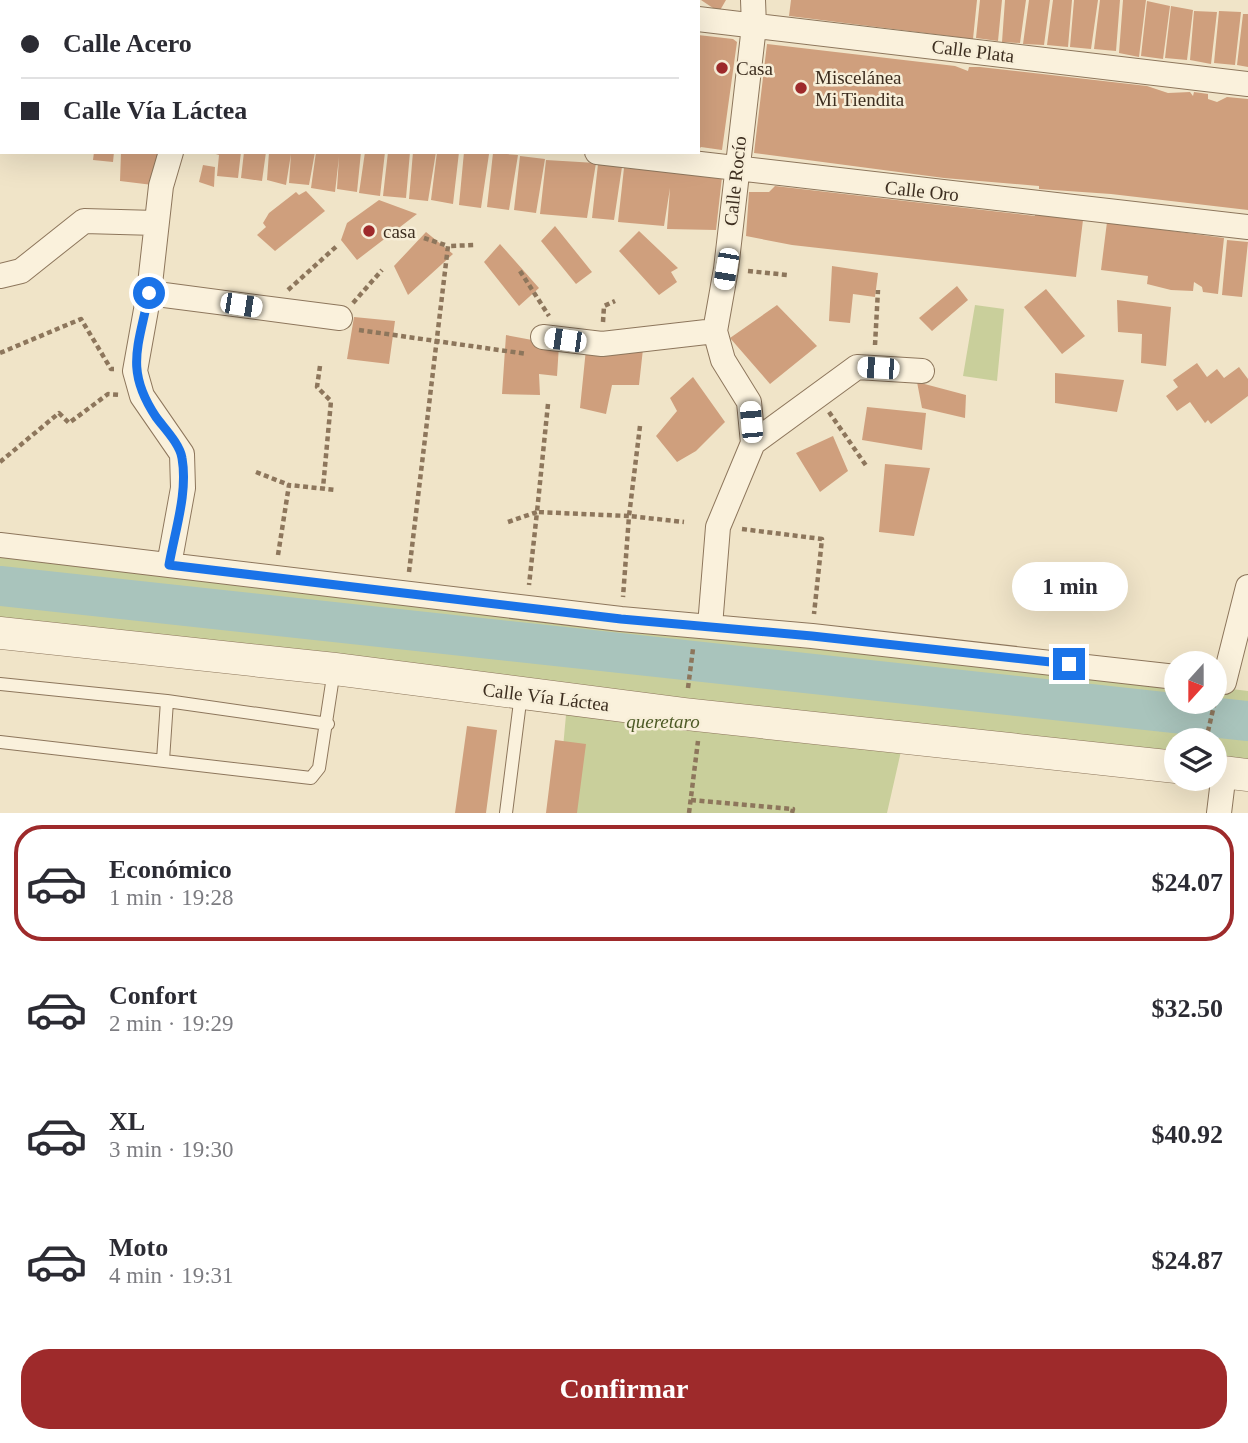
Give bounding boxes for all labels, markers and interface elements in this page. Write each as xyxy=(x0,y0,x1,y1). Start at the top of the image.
text: Calle Acero xyxy=(63,29,192,58)
street label: Calle Plata xyxy=(931,36,1016,67)
place label: Casa xyxy=(736,58,774,79)
marker: Casa xyxy=(714,60,730,76)
place label: Miscelánea Mi Tiendita xyxy=(815,67,905,110)
marker: Miscelánea Mi Tiendita xyxy=(793,80,809,96)
text: Calle Vía Láctea xyxy=(63,96,247,125)
street label: Calle Rocío xyxy=(720,135,750,227)
street label: Calle Oro xyxy=(884,177,960,205)
place label: casa xyxy=(383,221,416,242)
marker: casa xyxy=(361,223,377,239)
car xyxy=(713,246,740,292)
route start xyxy=(133,277,165,309)
car xyxy=(219,291,264,319)
car xyxy=(543,327,588,353)
car xyxy=(857,356,900,380)
car xyxy=(739,400,764,444)
callout: 1 min xyxy=(1011,562,1127,612)
text: 1 min xyxy=(1042,574,1098,599)
route end xyxy=(1053,648,1085,680)
north arrow xyxy=(1164,651,1227,714)
map controls xyxy=(1164,651,1227,791)
street label: Calle Vía Láctea xyxy=(482,679,611,715)
park label: queretaro xyxy=(626,711,700,732)
button: layers xyxy=(1164,728,1227,791)
icon: car xyxy=(25,852,88,915)
text: Económico xyxy=(109,855,232,884)
text: $24.07 xyxy=(1152,868,1223,897)
text: 1 min · 19:28 xyxy=(109,885,234,910)
icon: car xyxy=(25,978,88,1041)
text: Confort xyxy=(109,981,197,1010)
text: $32.50 xyxy=(1152,994,1223,1023)
text: 2 min · 19:29 xyxy=(109,1011,234,1036)
icon: car xyxy=(25,1104,88,1167)
text: XL xyxy=(109,1107,145,1136)
text: $40.92 xyxy=(1152,1120,1223,1149)
text: 3 min · 19:30 xyxy=(109,1137,234,1162)
icon: car xyxy=(25,1230,88,1293)
text: Moto xyxy=(109,1233,168,1262)
text: $24.87 xyxy=(1152,1246,1223,1275)
text: 4 min · 19:31 xyxy=(109,1263,234,1288)
button: Confirmar xyxy=(21,1349,1227,1429)

